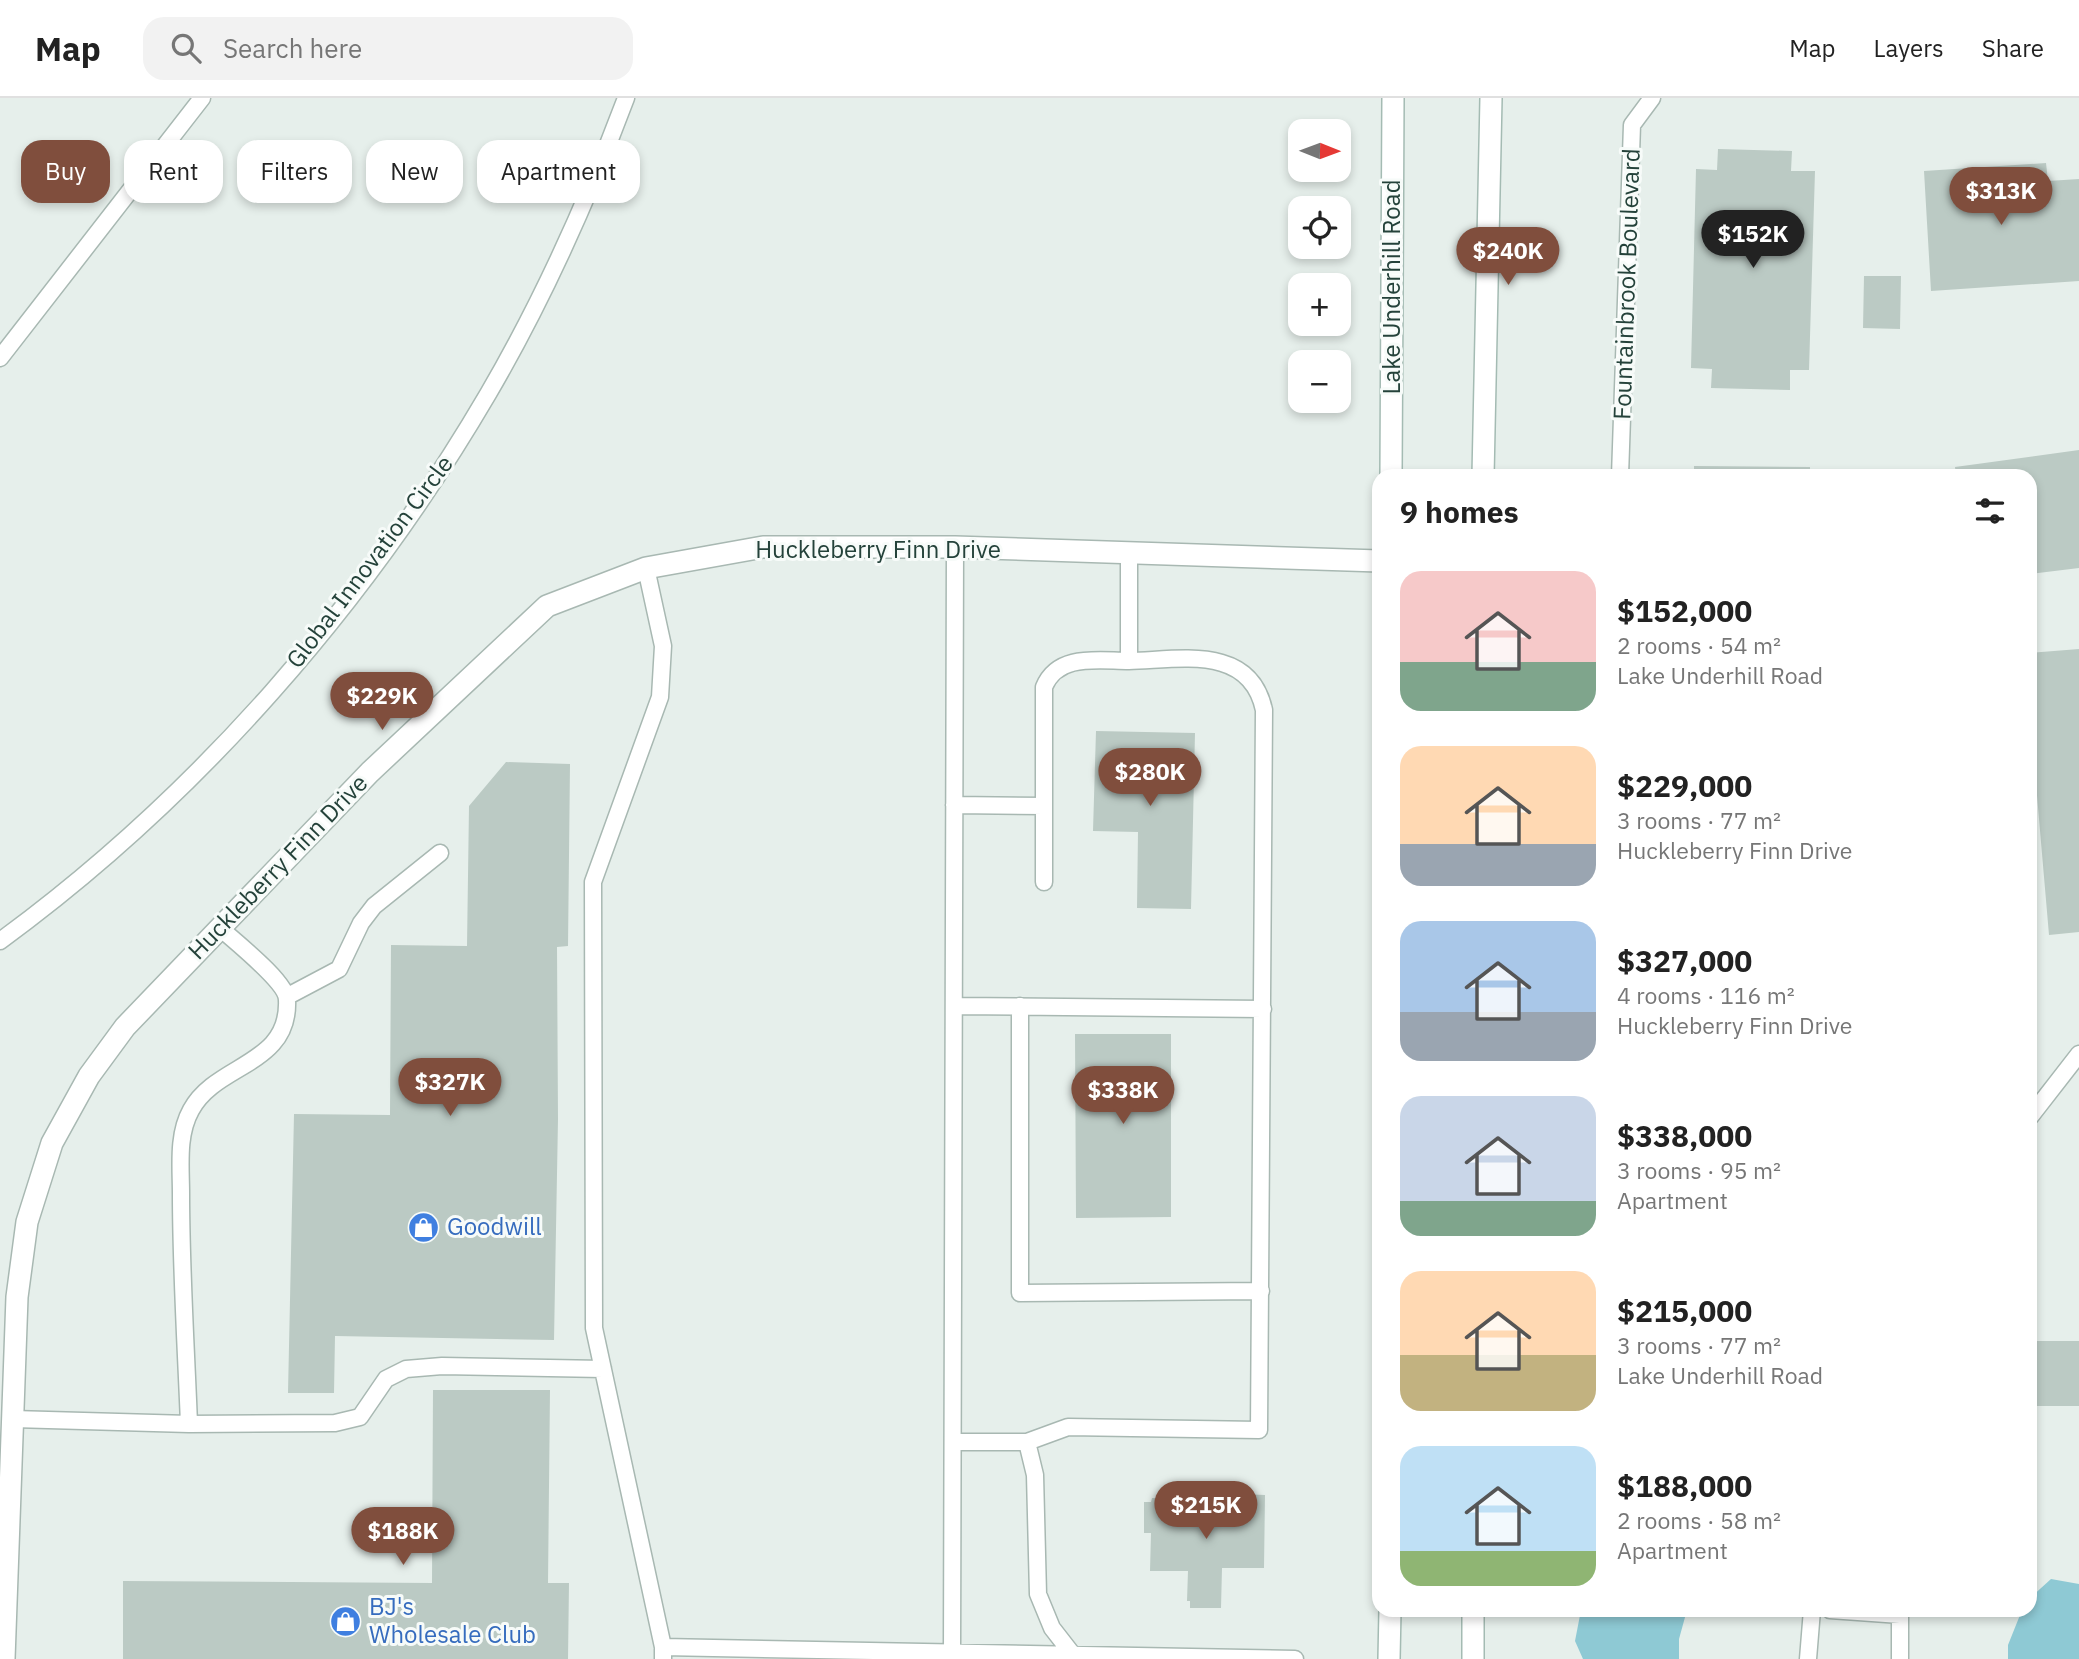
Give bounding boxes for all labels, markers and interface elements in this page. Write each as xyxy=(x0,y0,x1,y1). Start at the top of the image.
search box xyxy=(143,17,633,80)
text: Map xyxy=(35,27,101,70)
icon: search xyxy=(167,29,205,67)
text: Search here xyxy=(223,31,362,65)
text: Map xyxy=(1789,32,1836,64)
text: Layers xyxy=(1874,32,1944,64)
text: Share xyxy=(1982,32,2044,64)
north arrow xyxy=(1288,119,1351,182)
map controls xyxy=(1288,119,1351,413)
chip: Buy xyxy=(21,140,110,203)
chip: Rent xyxy=(124,140,223,203)
chip: Filters xyxy=(237,140,352,203)
chip: New xyxy=(366,140,463,203)
chip: Apartment xyxy=(477,140,640,203)
street label: Fountainbrook Boulevard xyxy=(1605,148,1647,420)
pin: $313K xyxy=(1952,167,2050,227)
text: $313K xyxy=(1965,175,2037,205)
street label: Lake Underhill Road xyxy=(1375,179,1407,395)
button: locate xyxy=(1288,196,1351,259)
pin: $152K xyxy=(1704,211,1802,270)
text: $152K xyxy=(1717,218,1789,248)
pin: $240K xyxy=(1459,228,1557,287)
text: $240K xyxy=(1472,235,1544,265)
button: + xyxy=(1288,273,1351,336)
button: − xyxy=(1288,350,1351,413)
street label: Global Innovation Circle xyxy=(279,448,460,674)
text: 9 homes xyxy=(1400,492,1519,531)
icon: filters xyxy=(1971,492,2009,530)
street label: Huckleberry Finn Drive xyxy=(755,533,1001,565)
text: $152,000 xyxy=(1617,591,1752,630)
icon: home xyxy=(1456,599,1540,683)
text: 2 rooms · 54 m² xyxy=(1617,630,1781,660)
text: Lake Underhill Road xyxy=(1617,660,1823,690)
pin: $229K xyxy=(333,672,431,732)
text: $229K xyxy=(346,680,418,710)
pin: $280K xyxy=(1101,748,1199,808)
text: $280K xyxy=(1114,756,1186,786)
text: $229,000 xyxy=(1617,766,1752,805)
street label: Huckleberry Finn Drive xyxy=(180,767,374,966)
icon: home xyxy=(1456,774,1540,858)
text: 3 rooms · 77 m² xyxy=(1617,805,1781,835)
text: Huckleberry Finn Drive xyxy=(1617,835,1852,865)
text: $327,000 xyxy=(1617,941,1752,980)
icon: home xyxy=(1456,949,1540,1033)
text: 4 rooms · 116 m² xyxy=(1617,980,1795,1010)
text: Huckleberry Finn Drive xyxy=(1617,1010,1852,1040)
pin: $327K xyxy=(401,1058,499,1118)
text: $327K xyxy=(414,1066,486,1096)
pin: $338K xyxy=(1074,1066,1172,1126)
text: $338K xyxy=(1087,1074,1159,1104)
text: $338,000 xyxy=(1617,1116,1752,1155)
icon: home xyxy=(1456,1124,1540,1208)
text: 3 rooms · 95 m² xyxy=(1617,1155,1781,1185)
text: Apartment xyxy=(1617,1185,1728,1215)
shop icon: Goodwill xyxy=(407,1210,441,1244)
place label: Goodwill xyxy=(447,1210,542,1242)
text: $215,000 xyxy=(1617,1291,1752,1330)
icon: home xyxy=(1456,1299,1540,1383)
text: 3 rooms · 77 m² xyxy=(1617,1330,1781,1360)
text: Lake Underhill Road xyxy=(1617,1360,1823,1390)
text: $188,000 xyxy=(1617,1466,1752,1505)
icon: home xyxy=(1456,1474,1540,1558)
pin: $215K xyxy=(1157,1482,1255,1541)
text: $215K xyxy=(1170,1489,1242,1519)
text: 2 rooms · 58 m² xyxy=(1617,1505,1781,1535)
pin: $188K xyxy=(354,1508,452,1567)
text: $188K xyxy=(367,1515,439,1545)
text: Apartment xyxy=(1617,1535,1728,1565)
place label: BJ's Wholesale Club xyxy=(369,1590,536,1650)
shop icon: BJ's Wholesale Club xyxy=(329,1604,363,1638)

